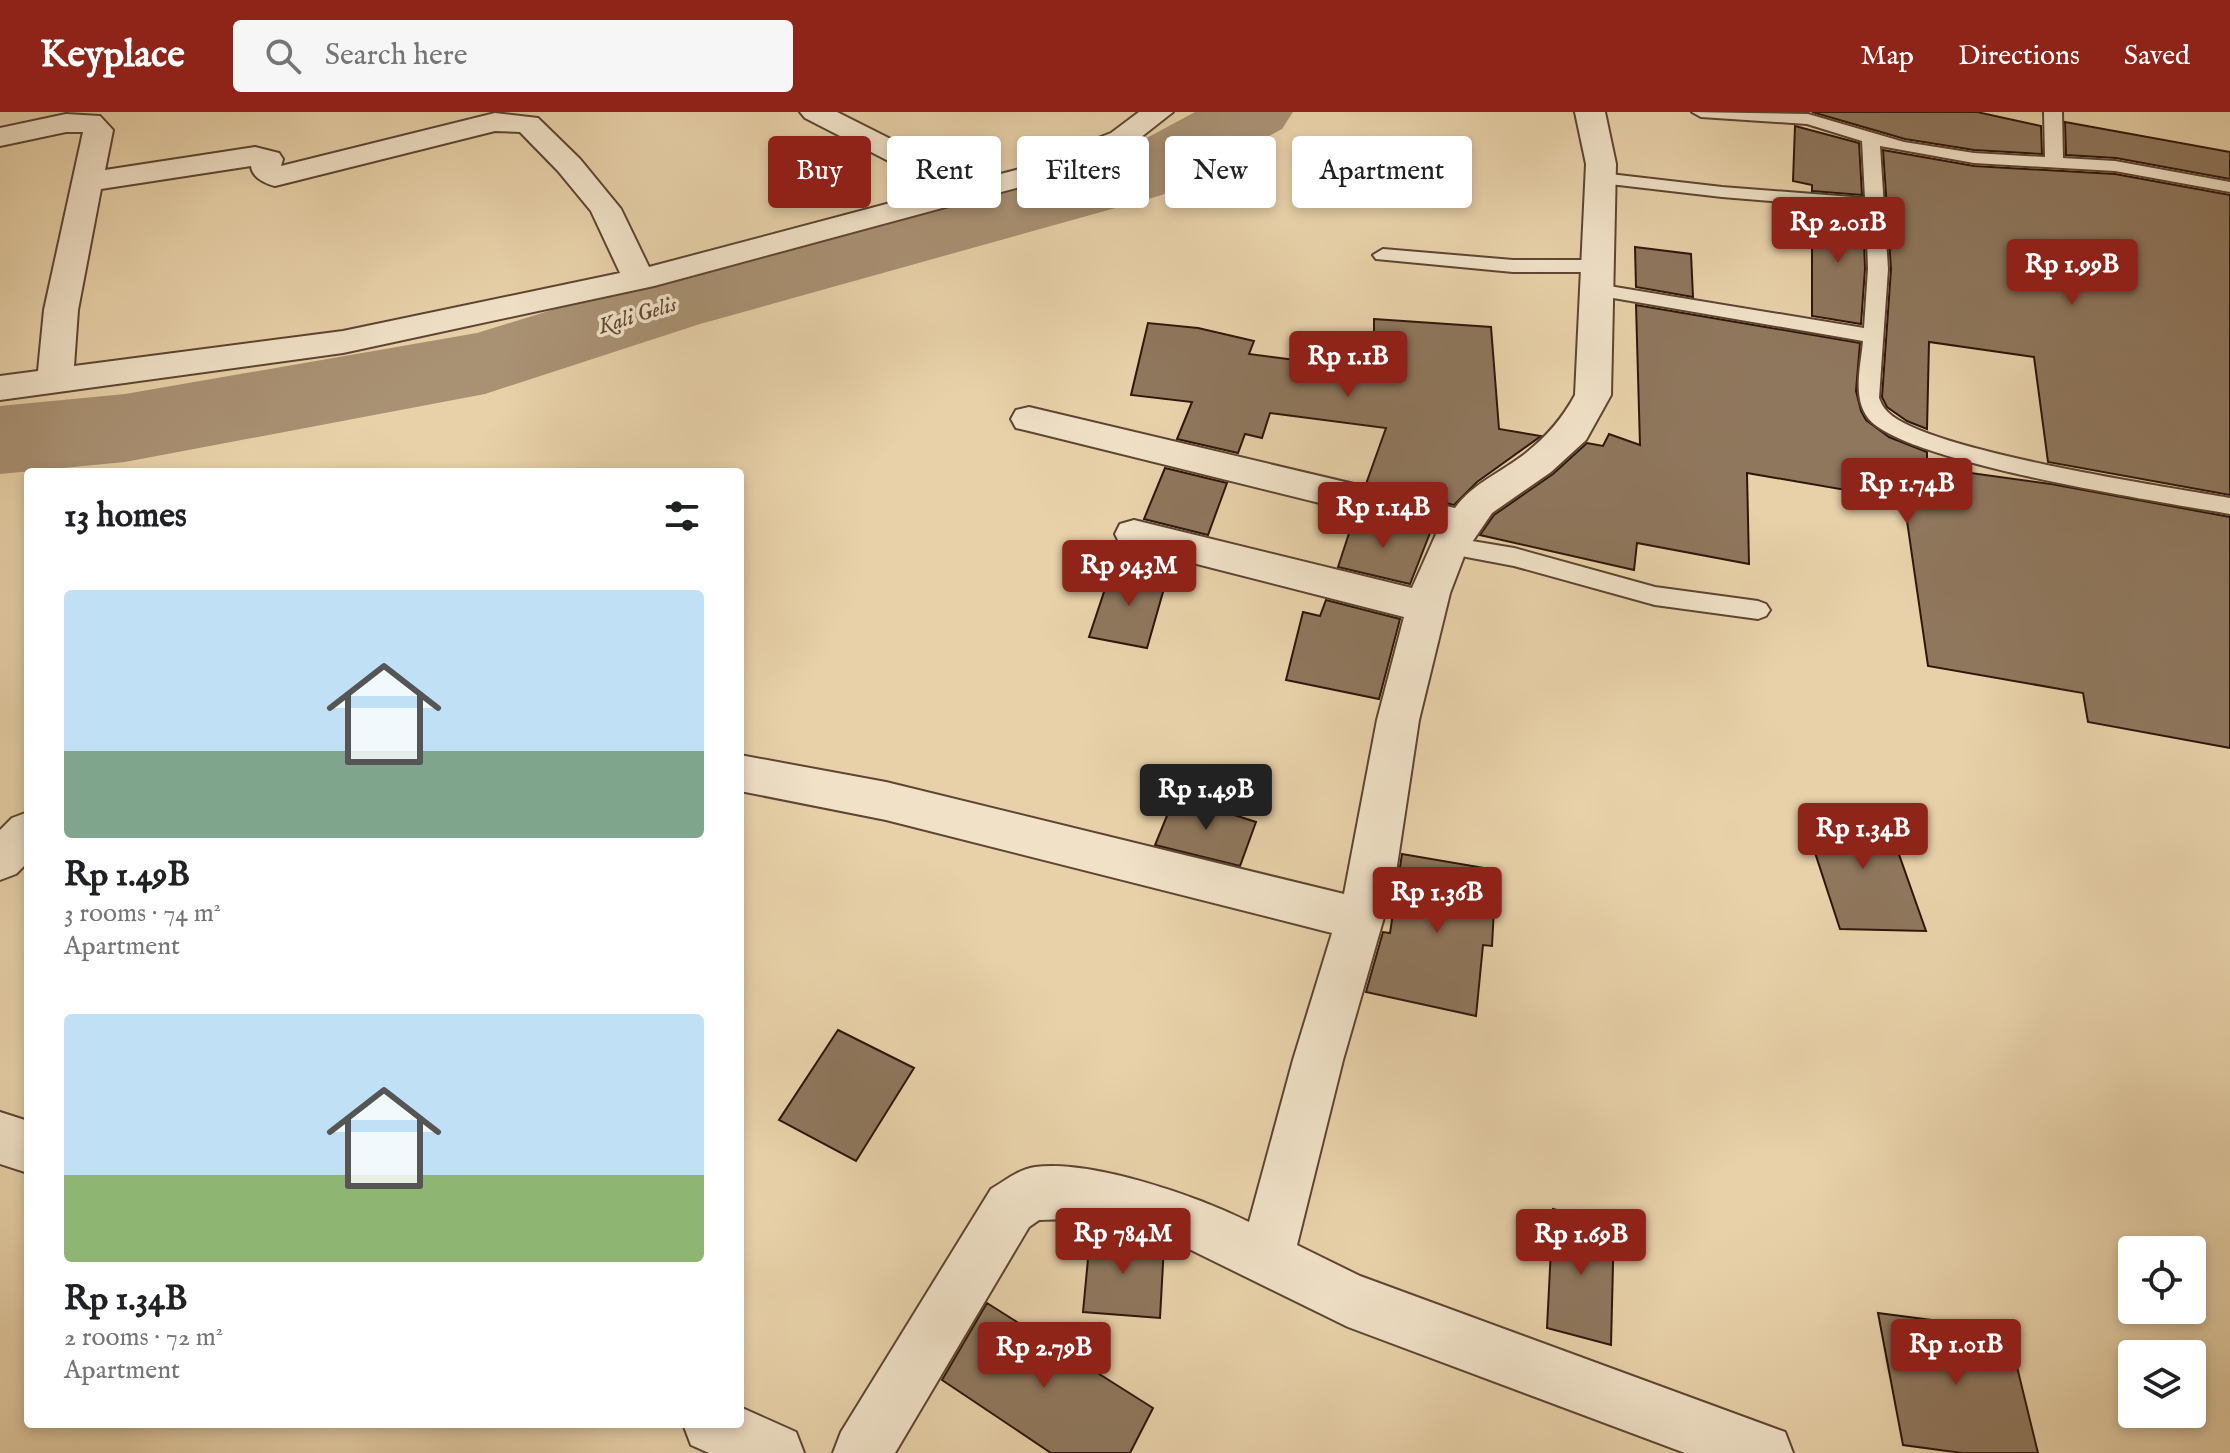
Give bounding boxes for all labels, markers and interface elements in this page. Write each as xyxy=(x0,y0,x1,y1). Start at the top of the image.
search box xyxy=(233,20,793,92)
text: Keyplace xyxy=(40,32,185,80)
icon: search xyxy=(261,34,305,78)
text: Search here xyxy=(325,37,468,75)
text: Map xyxy=(1860,39,1914,74)
text: Directions xyxy=(1958,39,2080,74)
text: Saved xyxy=(2124,39,2190,74)
chip: Buy xyxy=(768,136,871,208)
chip: Rent xyxy=(887,136,1001,208)
chip: Filters xyxy=(1017,136,1149,208)
chip: New xyxy=(1165,136,1276,208)
chip: Apartment xyxy=(1292,136,1472,208)
pin: Rp 2.01B xyxy=(1755,197,1921,265)
text: Rp 2.01B xyxy=(1790,206,1886,239)
pin: Rp 1.99B xyxy=(1989,239,2155,307)
text: Rp 1.99B xyxy=(2025,248,2119,281)
water label: Kali Gelis xyxy=(594,291,681,341)
pin: Rp 1.1B xyxy=(1274,331,1422,399)
text: Rp 1.1B xyxy=(1307,340,1389,373)
pin: Rp 1.74B xyxy=(1824,458,1990,526)
text: Rp 1.74B xyxy=(1859,467,1955,500)
pin: Rp 1.14B xyxy=(1300,482,1466,550)
text: Rp 1.14B xyxy=(1336,491,1430,524)
icon: filters xyxy=(660,494,704,538)
text: 13 homes xyxy=(64,495,187,538)
pin: Rp 943M xyxy=(1055,540,1203,608)
text: Rp 943M xyxy=(1080,549,1178,582)
icon: home xyxy=(312,642,456,786)
pin: Rp 1.49B xyxy=(1123,764,1289,832)
text: Rp 1.49B xyxy=(1158,773,1254,806)
pin: Rp 1.34B xyxy=(1780,803,1946,871)
text: Rp 1.34B xyxy=(1816,812,1910,845)
text: Rp 1.49B xyxy=(64,854,190,897)
pin: Rp 1.36B xyxy=(1354,867,1520,935)
text: Rp 1.36B xyxy=(1391,876,1483,909)
text: 3 rooms · 74 m² xyxy=(64,897,221,930)
text: Apartment xyxy=(64,930,180,963)
icon: home xyxy=(312,1066,456,1210)
pin: Rp 784M xyxy=(1049,1208,1197,1276)
pin: Rp 1.69B xyxy=(1498,1209,1664,1277)
text: Rp 784M xyxy=(1074,1217,1172,1250)
text: Rp 1.69B xyxy=(1534,1218,1628,1251)
map controls xyxy=(2118,1236,2206,1428)
button: locate xyxy=(2118,1236,2206,1324)
text: Rp 1.34B xyxy=(64,1278,187,1321)
pin: Rp 1.01B xyxy=(1873,1319,2039,1387)
text: 2 rooms · 72 m² xyxy=(64,1321,223,1354)
pin: Rp 2.79B xyxy=(961,1322,1127,1390)
text: Rp 1.01B xyxy=(1909,1328,2003,1361)
text: Rp 2.79B xyxy=(996,1331,1092,1364)
button: layers xyxy=(2118,1340,2206,1428)
text: Apartment xyxy=(64,1354,180,1387)

